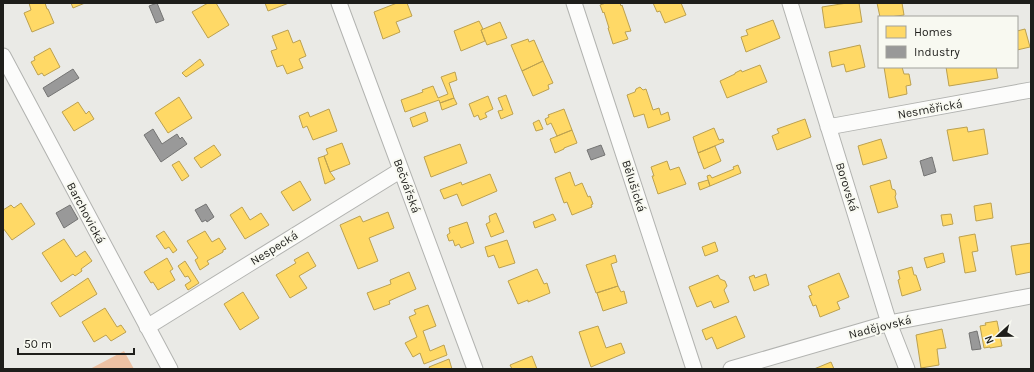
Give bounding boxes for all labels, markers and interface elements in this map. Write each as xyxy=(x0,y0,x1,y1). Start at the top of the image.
legend xyxy=(878,16,1018,68)
text: Homes xyxy=(914,25,952,39)
text: Industry xyxy=(914,45,960,59)
street label: Nesměřická xyxy=(897,96,963,122)
street label: Bečvářská xyxy=(391,157,423,215)
street label: Bělušická xyxy=(619,158,649,214)
street label: Borovská xyxy=(833,161,861,213)
street label: Barchovická xyxy=(64,180,108,246)
street label: Nespecká xyxy=(248,228,300,268)
street label: Nadějovská xyxy=(847,312,913,342)
north arrow xyxy=(978,316,1018,356)
scale bar xyxy=(18,330,134,356)
text: N xyxy=(982,333,997,346)
text: 50 m xyxy=(24,337,52,351)

